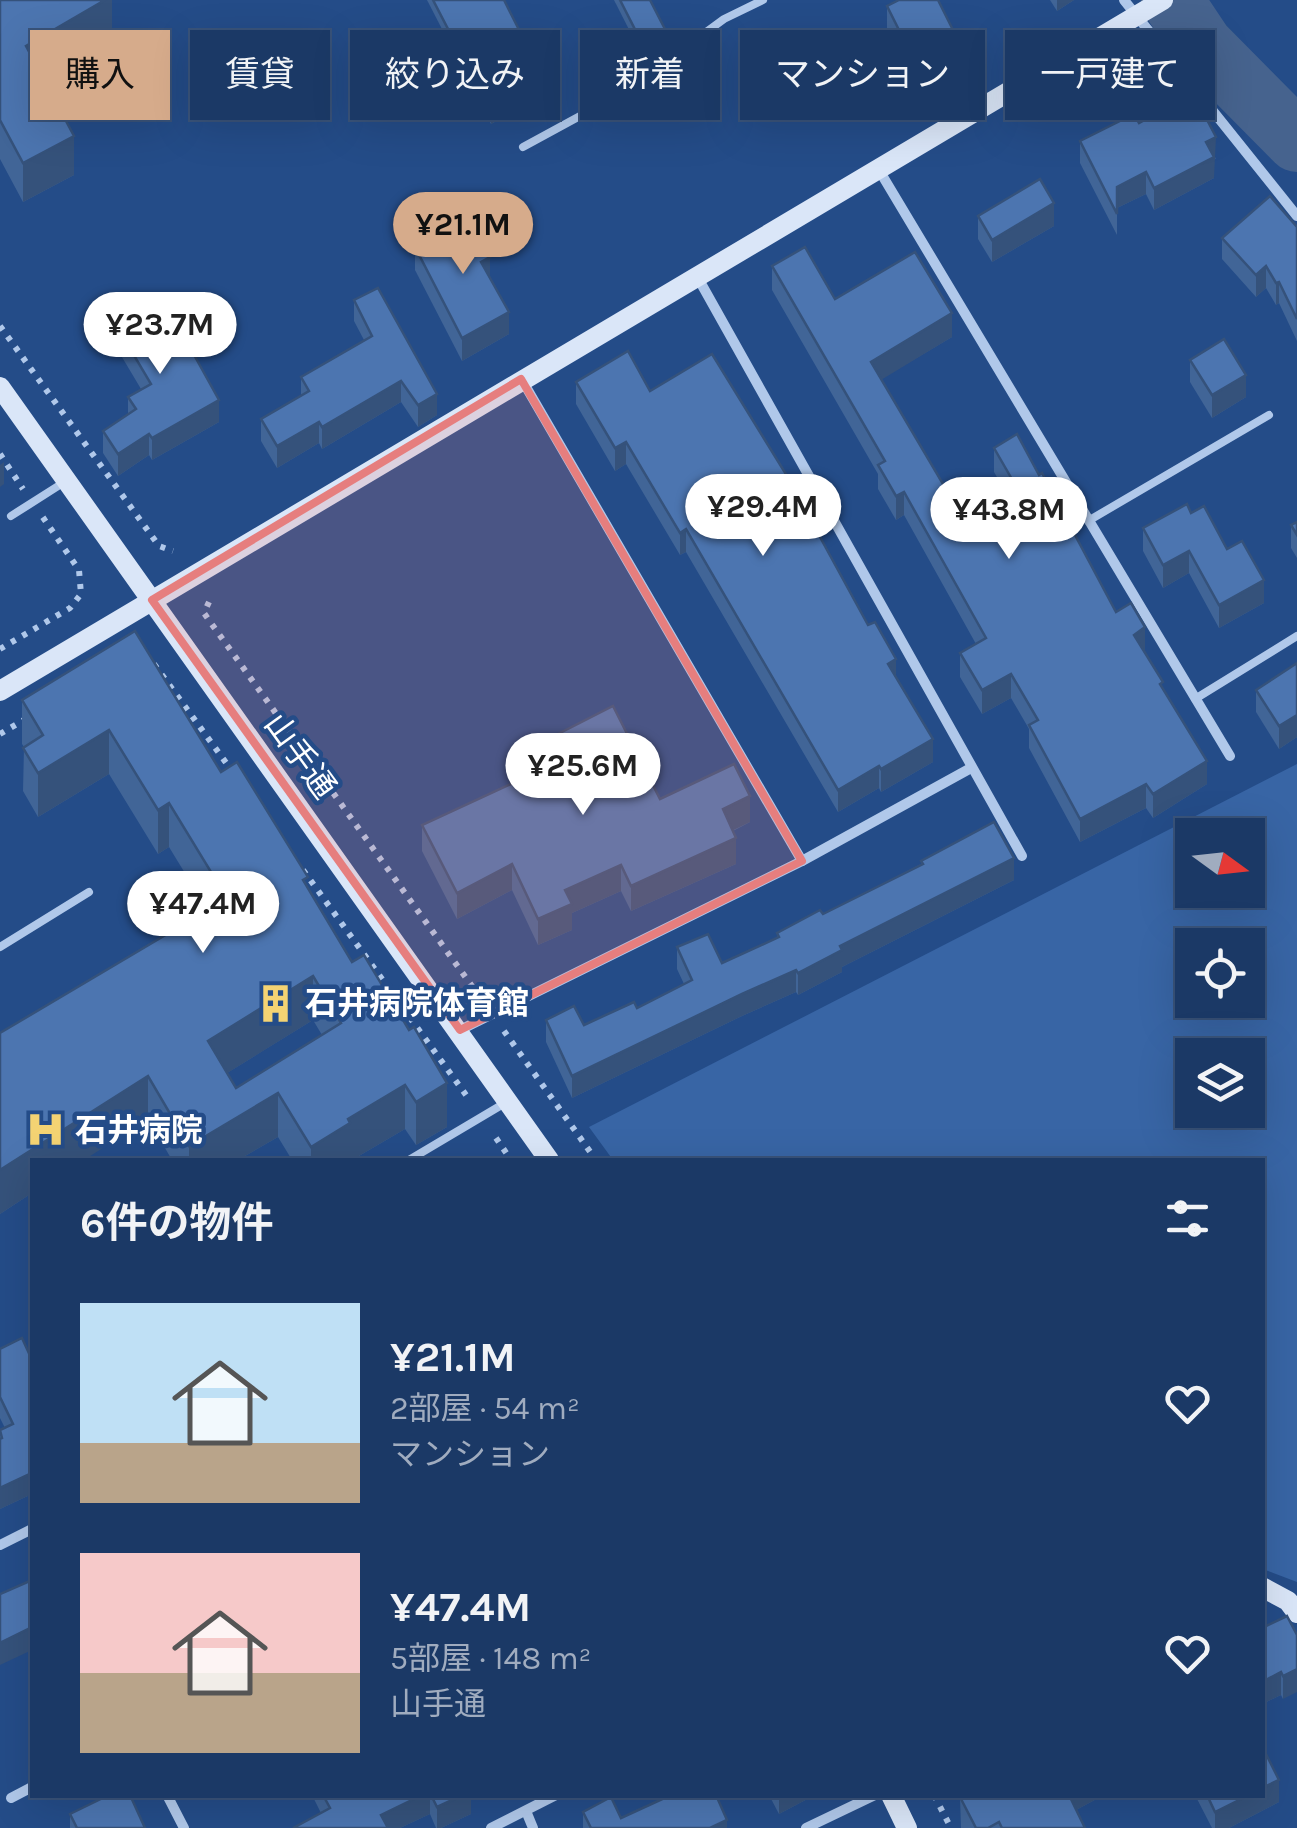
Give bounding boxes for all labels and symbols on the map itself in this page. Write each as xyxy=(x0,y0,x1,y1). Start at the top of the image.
pin: ¥21.1M xyxy=(382,192,544,277)
pin: ¥23.7M xyxy=(79,292,241,377)
pin: ¥29.4M xyxy=(682,474,844,559)
pin: ¥43.8M xyxy=(928,477,1090,562)
street label: 山手通 xyxy=(257,706,343,806)
pin: ¥25.6M xyxy=(502,733,664,818)
north arrow xyxy=(1175,818,1265,908)
pin: ¥47.4M xyxy=(122,871,284,956)
building icon: 石井病院体育館 xyxy=(254,982,296,1024)
place label: 石井病院体育館 xyxy=(305,985,529,1022)
hospital icon: 石井病院 xyxy=(24,1109,66,1151)
place label: 石井病院 xyxy=(75,1112,203,1149)

